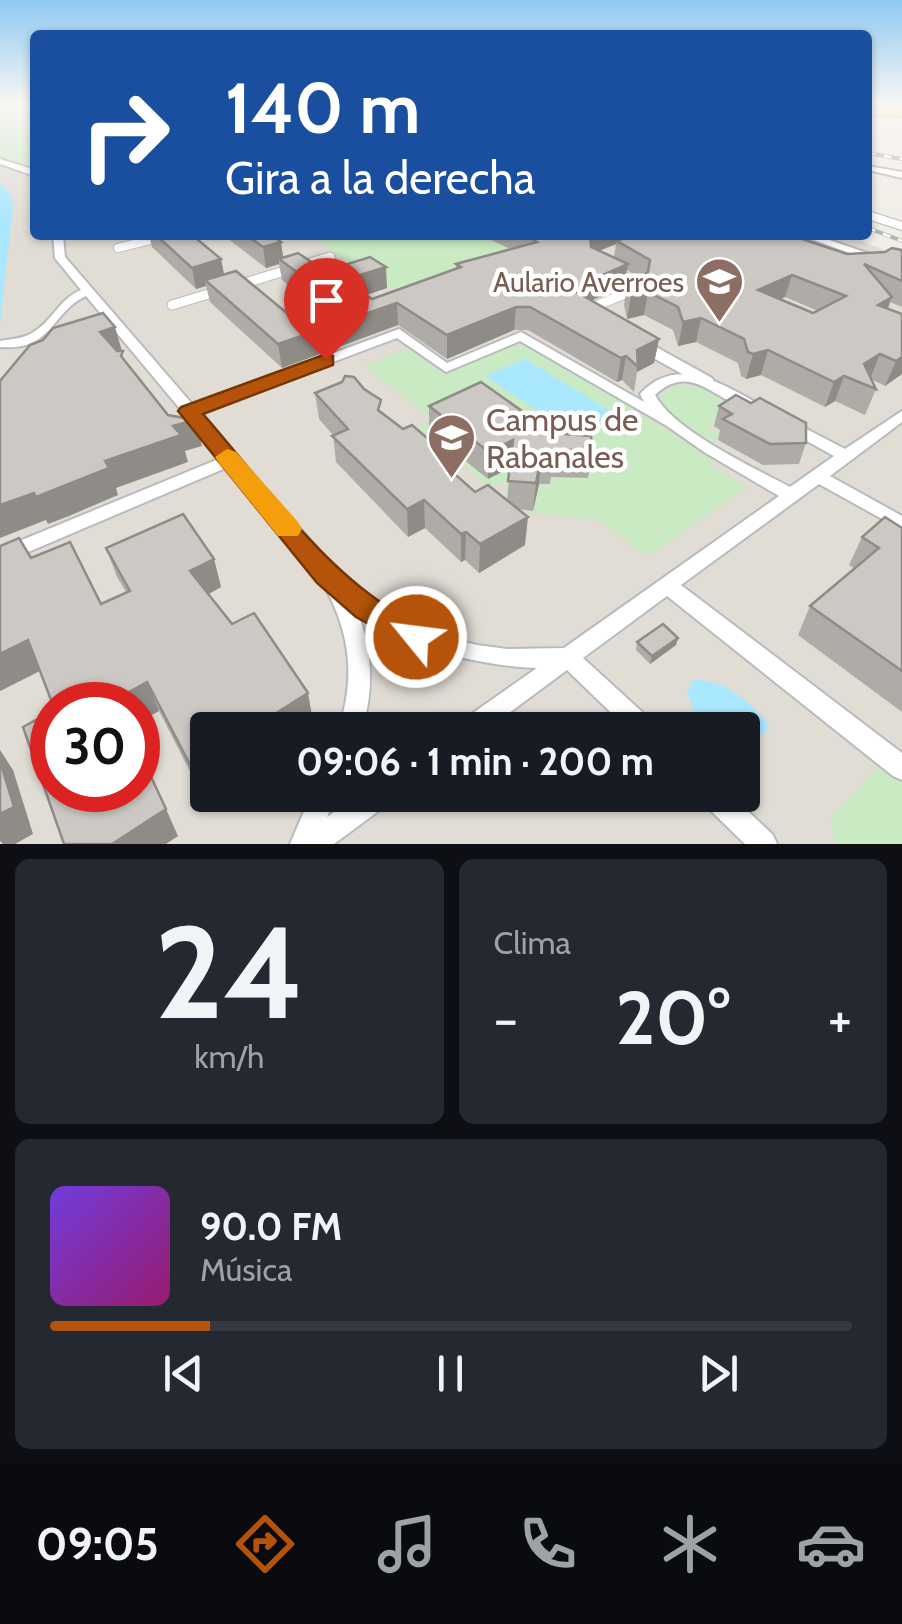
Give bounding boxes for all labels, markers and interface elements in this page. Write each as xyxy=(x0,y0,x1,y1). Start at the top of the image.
text: 140 m xyxy=(225,65,420,151)
icon: right xyxy=(60,70,190,200)
text: Gira a la derecha xyxy=(225,151,535,205)
school or university icon: Aulario Averroes xyxy=(693,256,745,324)
pin xyxy=(284,258,369,361)
place label: Aulario Averroes xyxy=(493,265,684,299)
icon: arrive xyxy=(299,273,354,328)
place label: Campus de Rabanales xyxy=(486,400,638,476)
school or university icon: Campus de Rabanales xyxy=(425,412,477,480)
position arrow xyxy=(364,585,468,689)
speed limit sign: 30 xyxy=(30,682,160,812)
text: 09:06 · 1 min · 200 m xyxy=(296,738,654,785)
text: 24 xyxy=(154,893,304,1051)
text: Clima xyxy=(494,923,571,962)
text: 20° xyxy=(616,972,730,1063)
text: − xyxy=(494,985,518,1052)
text: + xyxy=(828,985,852,1052)
text: km/h xyxy=(194,1037,264,1076)
text: 90.0 FM xyxy=(200,1203,342,1250)
text: Música xyxy=(200,1250,292,1289)
icon: previous xyxy=(156,1346,211,1401)
icon: pause xyxy=(423,1346,478,1401)
icon: next xyxy=(691,1346,746,1401)
icon: directions xyxy=(230,1509,300,1579)
icon: music xyxy=(372,1509,442,1579)
icon: phone xyxy=(513,1509,583,1579)
icon: climate xyxy=(655,1509,725,1579)
icon: car xyxy=(796,1509,866,1579)
text: 09:05 xyxy=(36,1517,159,1571)

